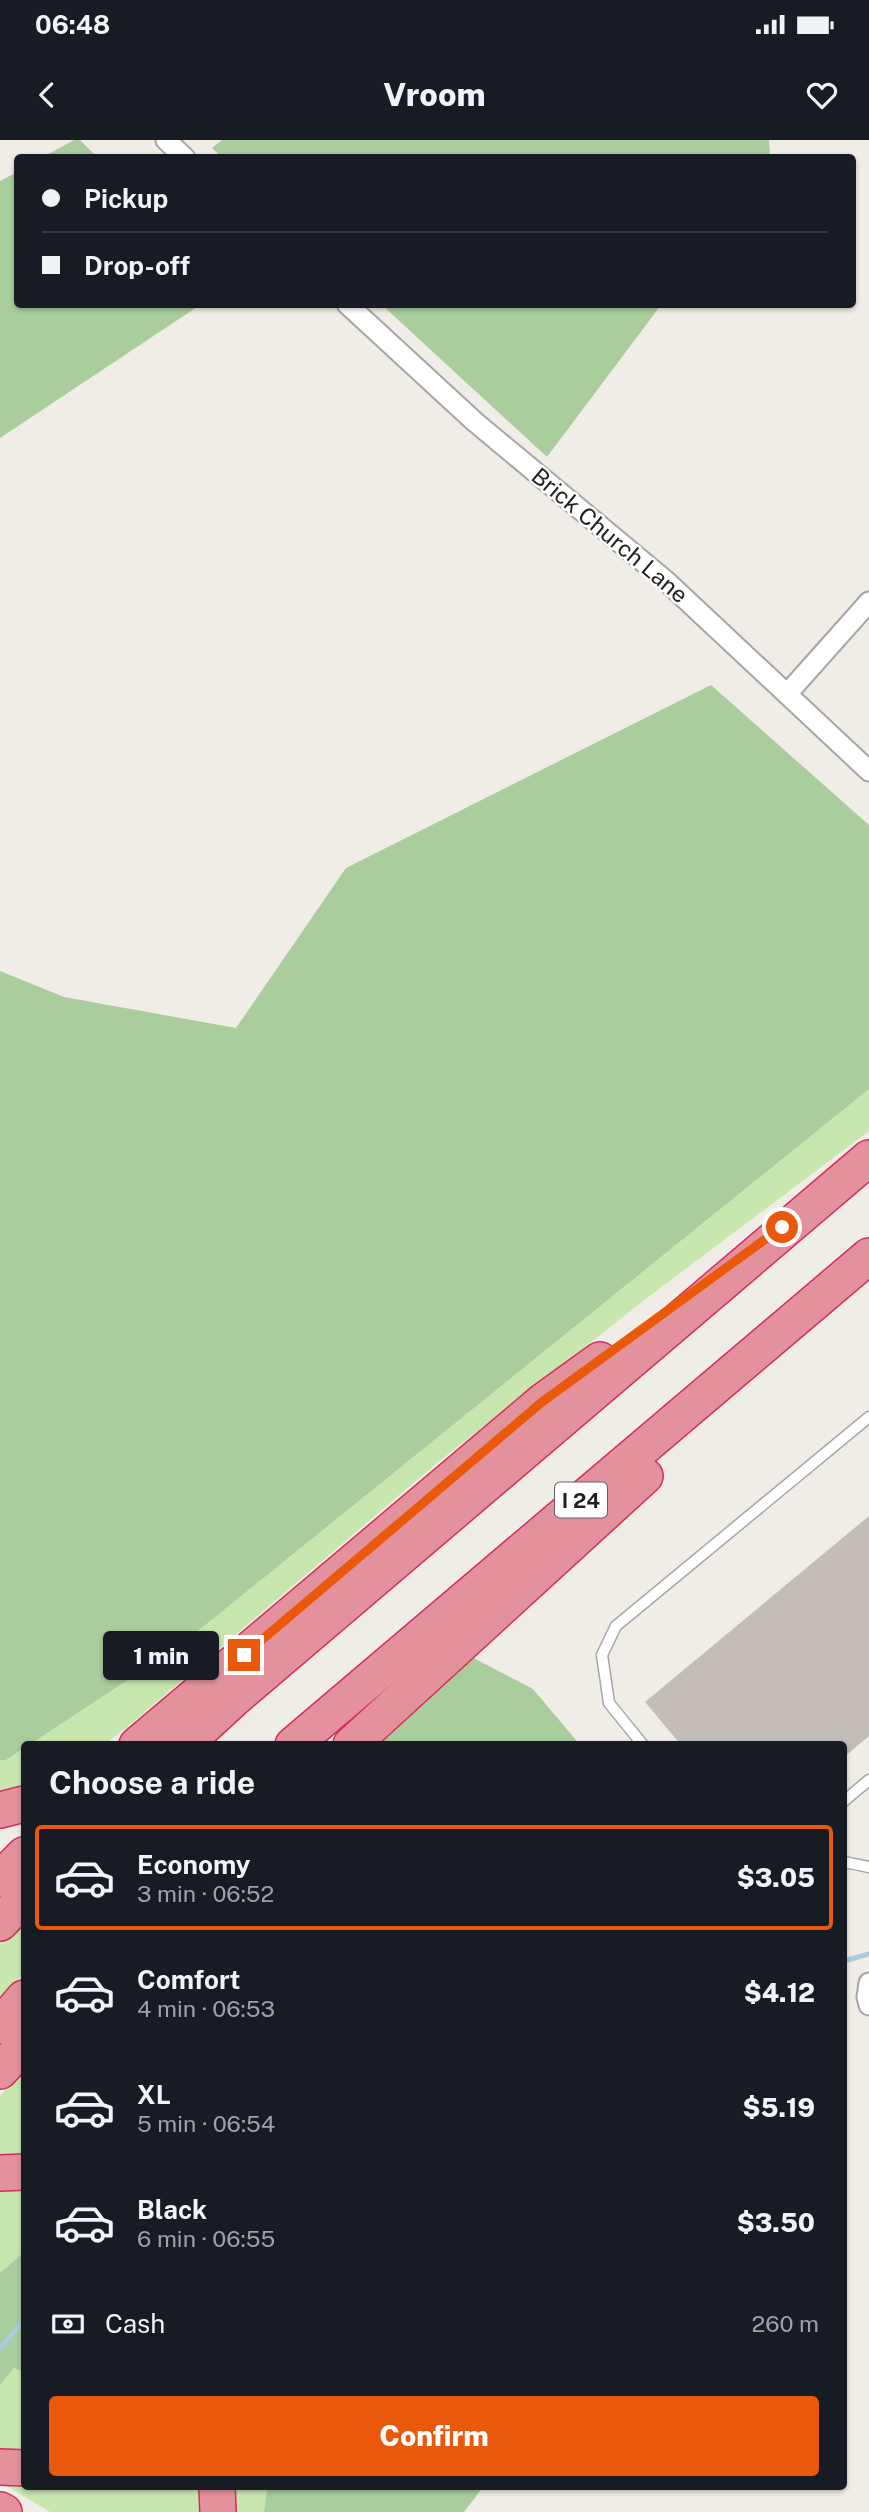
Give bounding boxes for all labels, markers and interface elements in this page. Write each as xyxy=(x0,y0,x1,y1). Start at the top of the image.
text: 06:48 xyxy=(35,9,110,40)
icon: back xyxy=(28,76,66,114)
text: Vroom xyxy=(383,76,486,113)
icon: heart xyxy=(803,76,841,114)
text: Pickup xyxy=(84,183,168,214)
text: Drop-off xyxy=(84,250,190,281)
street label: Brick Church Lane xyxy=(526,462,694,608)
route start xyxy=(766,1211,798,1243)
road number: I 24 xyxy=(555,1482,607,1518)
callout: 1 min xyxy=(104,1630,219,1680)
route end xyxy=(228,1639,260,1671)
text: 1 min xyxy=(133,1642,189,1669)
text: Choose a ride xyxy=(49,1764,255,1801)
icon: car xyxy=(53,1846,116,1909)
text: Economy xyxy=(137,1849,250,1880)
text: $3.05 xyxy=(737,1862,815,1893)
text: 3 min · 06:52 xyxy=(137,1880,274,1907)
icon: car xyxy=(53,1961,116,2024)
text: Comfort xyxy=(137,1964,240,1995)
text: $4.12 xyxy=(744,1977,815,2008)
text: 4 min · 06:53 xyxy=(137,1995,275,2022)
icon: car xyxy=(53,2076,116,2139)
text: XL xyxy=(137,2079,171,2110)
text: $5.19 xyxy=(743,2092,815,2123)
text: 5 min · 06:54 xyxy=(137,2110,275,2137)
icon: car xyxy=(53,2191,116,2254)
text: Black xyxy=(137,2194,207,2225)
text: $3.50 xyxy=(737,2207,815,2238)
text: 6 min · 06:55 xyxy=(137,2225,275,2252)
icon: cash xyxy=(49,2305,87,2343)
text: Cash xyxy=(105,2308,165,2339)
text: 260 m xyxy=(752,2310,819,2337)
button: Confirm xyxy=(49,2396,819,2476)

